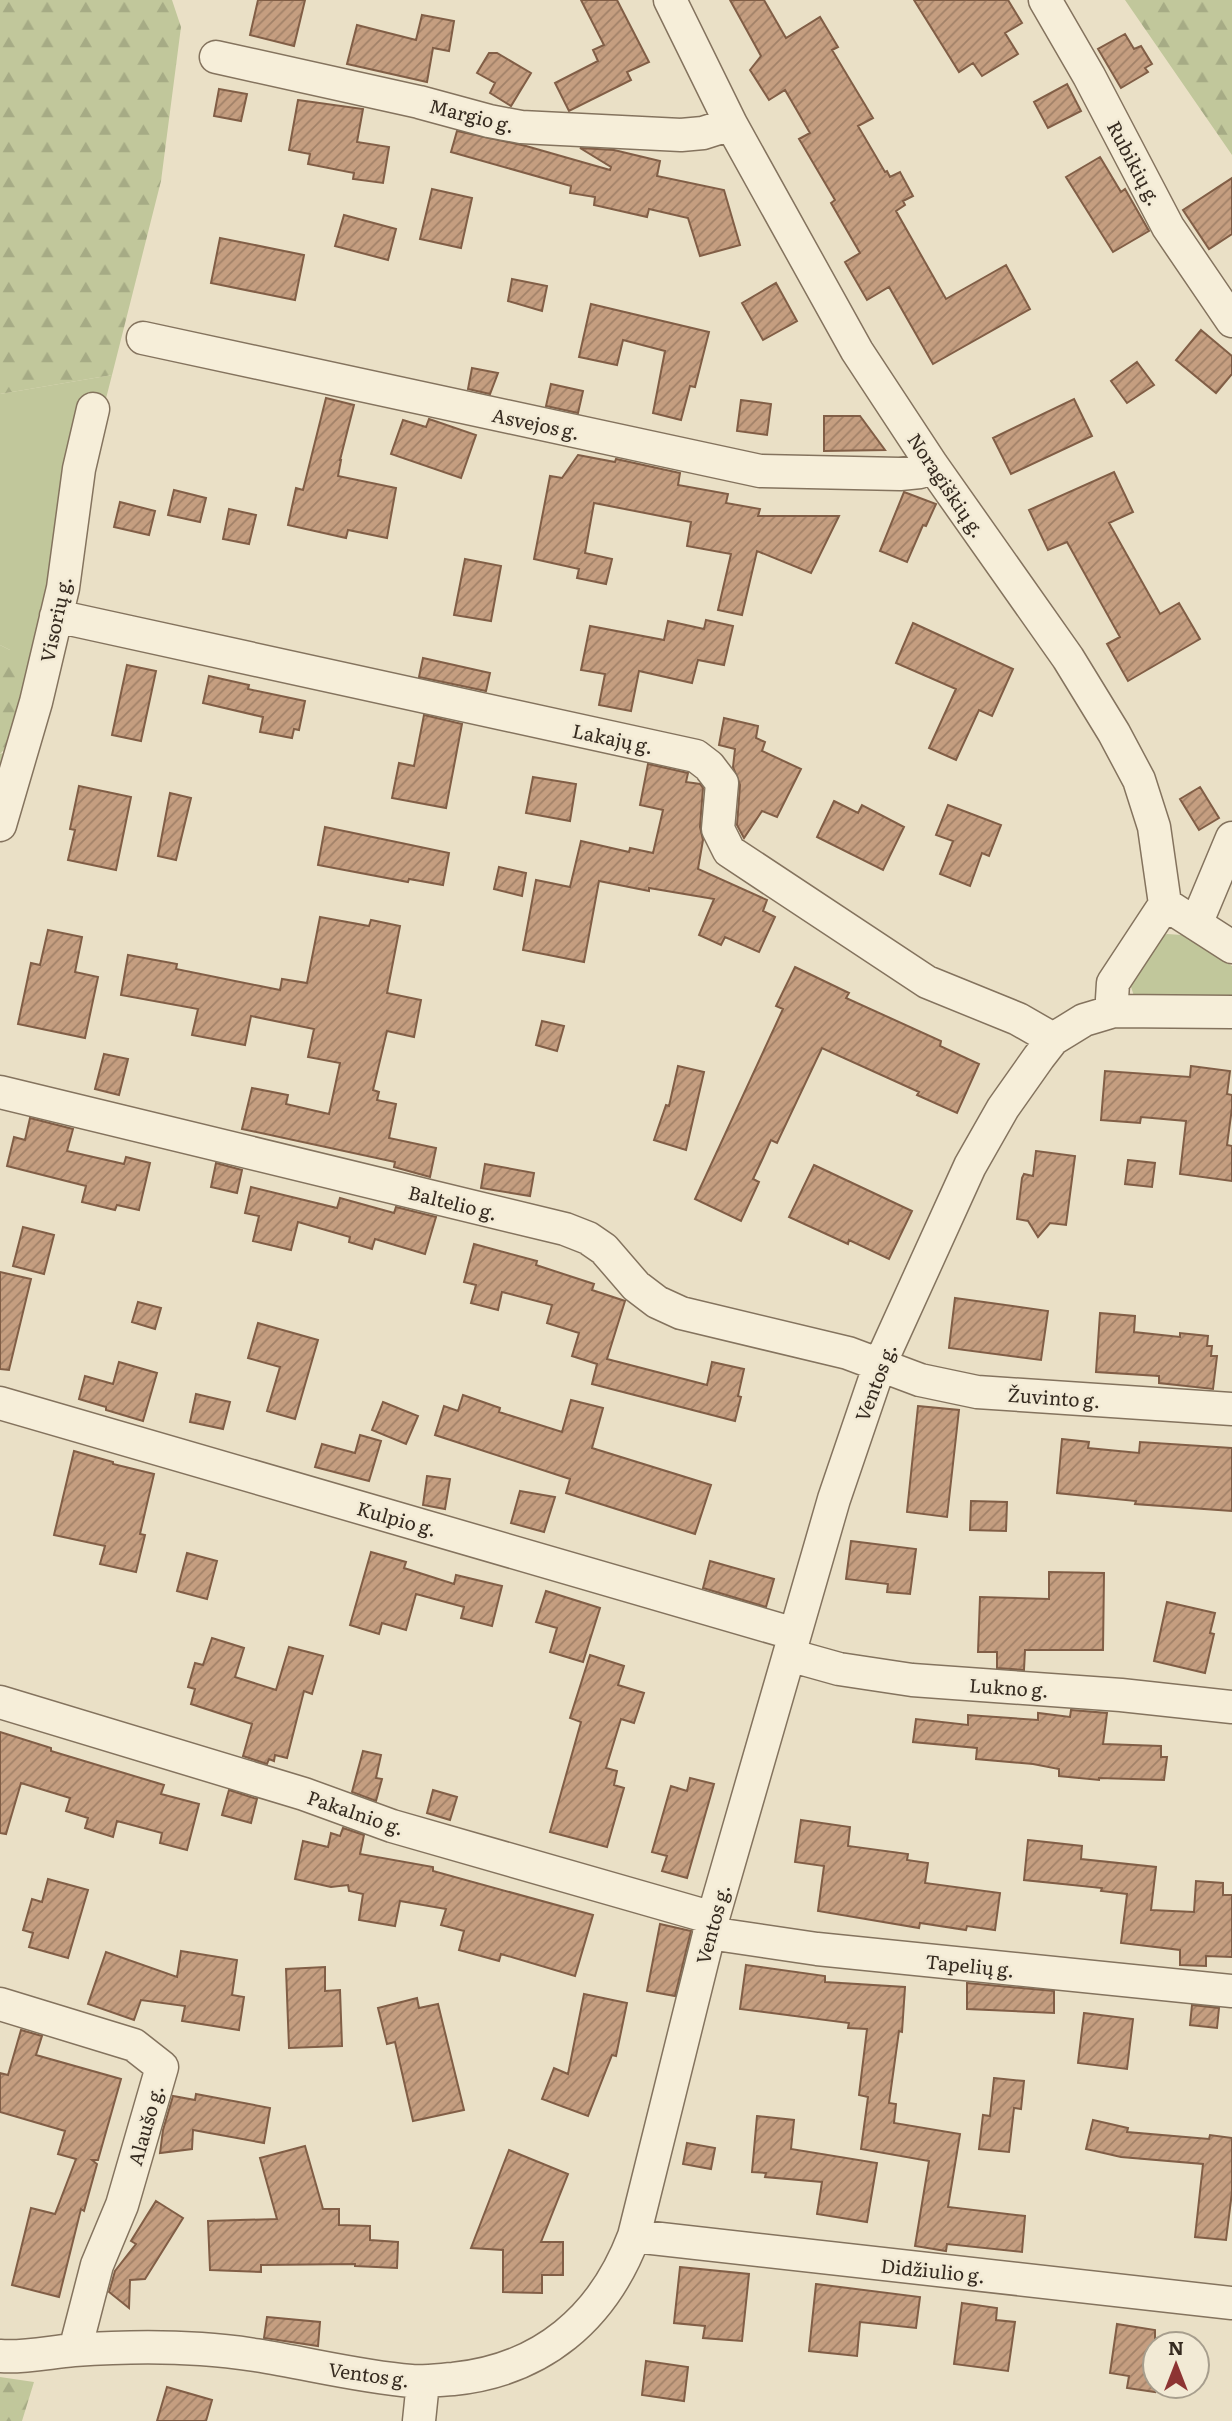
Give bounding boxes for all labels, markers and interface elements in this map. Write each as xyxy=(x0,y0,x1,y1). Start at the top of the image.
street label: Margio g. xyxy=(427,91,517,139)
street label: Rubikių g. xyxy=(1101,115,1169,211)
street label: Asvejos g. xyxy=(490,400,582,446)
street label: Noragiškių g. xyxy=(902,427,992,543)
street label: Visorių g. xyxy=(32,573,78,665)
street label: Lakajų g. xyxy=(570,716,656,760)
street label: Baltelio g. xyxy=(406,1177,500,1227)
street label: Ventos g. xyxy=(847,1339,903,1425)
street label: Žuvinto g. xyxy=(1007,1380,1101,1414)
street label: Kulpio g. xyxy=(354,1493,440,1543)
street label: Lukno g. xyxy=(968,1670,1050,1704)
street label: Pakalnio g. xyxy=(304,1782,408,1842)
street label: Ventos g. xyxy=(688,1881,736,1967)
street label: Tapelių g. xyxy=(924,1946,1016,1984)
street label: Alaušo g. xyxy=(120,2081,170,2169)
street label: Didžiulio g. xyxy=(879,2251,987,2289)
north arrow xyxy=(1141,2330,1211,2400)
text: N xyxy=(1168,2333,1184,2361)
street label: Ventos g. xyxy=(327,2354,411,2394)

